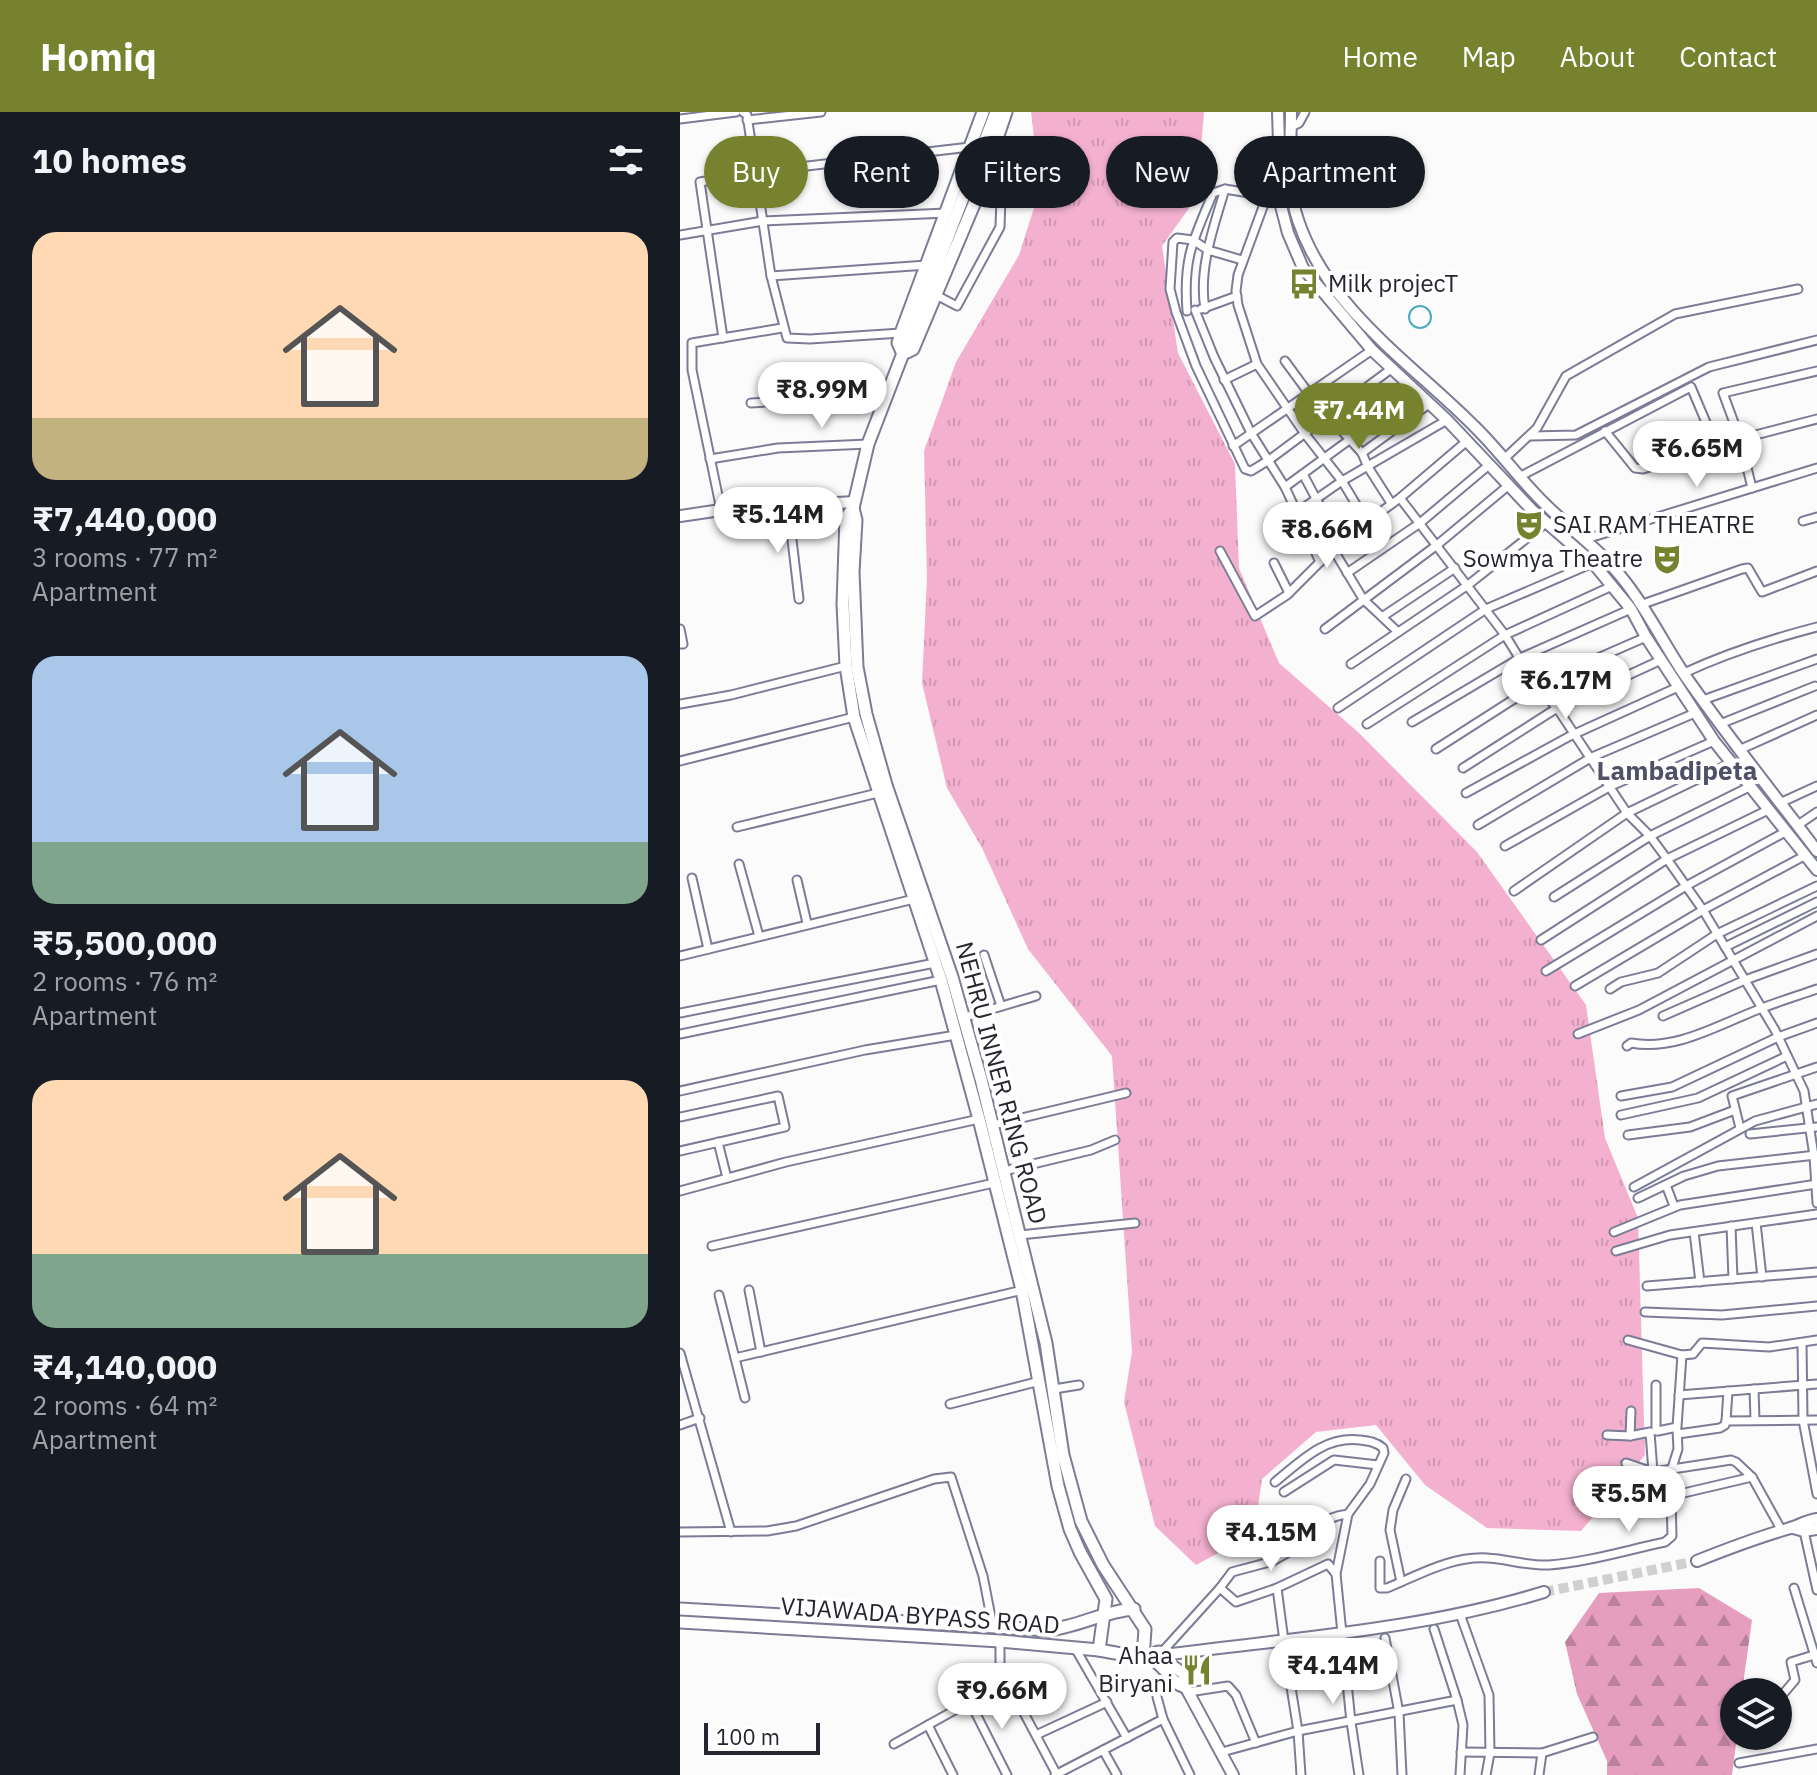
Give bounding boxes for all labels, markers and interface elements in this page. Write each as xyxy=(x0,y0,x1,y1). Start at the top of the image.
text: Homiq xyxy=(40,32,157,81)
text: Home xyxy=(1342,38,1418,75)
text: Map xyxy=(1462,38,1516,75)
text: About xyxy=(1560,38,1635,75)
text: Contact xyxy=(1679,38,1777,75)
chip: Buy xyxy=(704,136,808,208)
chip: Rent xyxy=(824,136,939,208)
chip: Filters xyxy=(955,136,1090,208)
chip: New xyxy=(1106,136,1218,208)
chip: Apartment xyxy=(1234,136,1425,208)
text: 10 homes xyxy=(32,138,187,182)
icon: filters xyxy=(604,138,648,182)
bus stop icon: Milk projecT xyxy=(1287,267,1321,301)
place label: Milk projecT xyxy=(1328,267,1459,299)
icon: home xyxy=(268,284,412,428)
pin: ₹8.99M xyxy=(757,362,887,430)
text: ₹8.99M xyxy=(776,371,868,405)
pin: ₹7.44M xyxy=(1294,383,1424,451)
text: ₹7.44M xyxy=(1313,392,1405,426)
pin: ₹6.65M xyxy=(1632,421,1762,489)
text: ₹6.65M xyxy=(1651,430,1743,464)
pin: ₹5.14M xyxy=(713,487,843,555)
text: ₹7,440,000 xyxy=(32,496,217,540)
text: ₹5.14M xyxy=(732,496,824,530)
pin: ₹8.66M xyxy=(1262,502,1392,570)
theatre icon: SAI RAM THEATRE xyxy=(1512,508,1546,542)
place label: SAI RAM THEATRE xyxy=(1553,508,1755,540)
text: ₹8.66M xyxy=(1281,511,1373,545)
text: 3 rooms · 77 m² xyxy=(32,540,217,574)
place label: Sowmya Theatre xyxy=(1463,542,1643,574)
theatre icon: Sowmya Theatre xyxy=(1650,542,1684,576)
text: Apartment xyxy=(32,574,157,608)
pin: ₹6.17M xyxy=(1501,653,1631,721)
text: ₹6.17M xyxy=(1520,662,1612,696)
icon: home xyxy=(268,708,412,852)
district label: Lambadipeta xyxy=(1597,753,1758,787)
text: ₹5,500,000 xyxy=(32,920,217,964)
street label: NEHRU INNER RING ROAD xyxy=(949,938,1055,1227)
text: 2 rooms · 76 m² xyxy=(32,964,217,998)
text: Apartment xyxy=(32,998,157,1032)
icon: home xyxy=(268,1132,412,1276)
text: ₹4,140,000 xyxy=(32,1344,217,1388)
text: 2 rooms · 64 m² xyxy=(32,1388,217,1422)
text: Apartment xyxy=(32,1422,157,1456)
pin: ₹5.5M xyxy=(1573,1466,1685,1534)
text: ₹5.5M xyxy=(1591,1475,1667,1509)
pin: ₹4.15M xyxy=(1206,1505,1336,1573)
text: ₹4.15M xyxy=(1225,1514,1317,1548)
street label: VIJAWADA BYPASS ROAD xyxy=(779,1589,1061,1641)
pin: ₹4.14M xyxy=(1268,1638,1398,1706)
place label: Ahaa Biryani xyxy=(1098,1639,1173,1699)
text: ₹4.14M xyxy=(1287,1647,1379,1681)
restaurant icon: Ahaa Biryani xyxy=(1180,1653,1214,1687)
pin: ₹9.66M xyxy=(937,1663,1067,1731)
text: ₹9.66M xyxy=(956,1672,1048,1706)
map controls xyxy=(1720,1678,1792,1750)
button: layers xyxy=(1720,1678,1792,1750)
scale bar xyxy=(704,1719,820,1755)
text: 100 m xyxy=(716,1722,780,1751)

